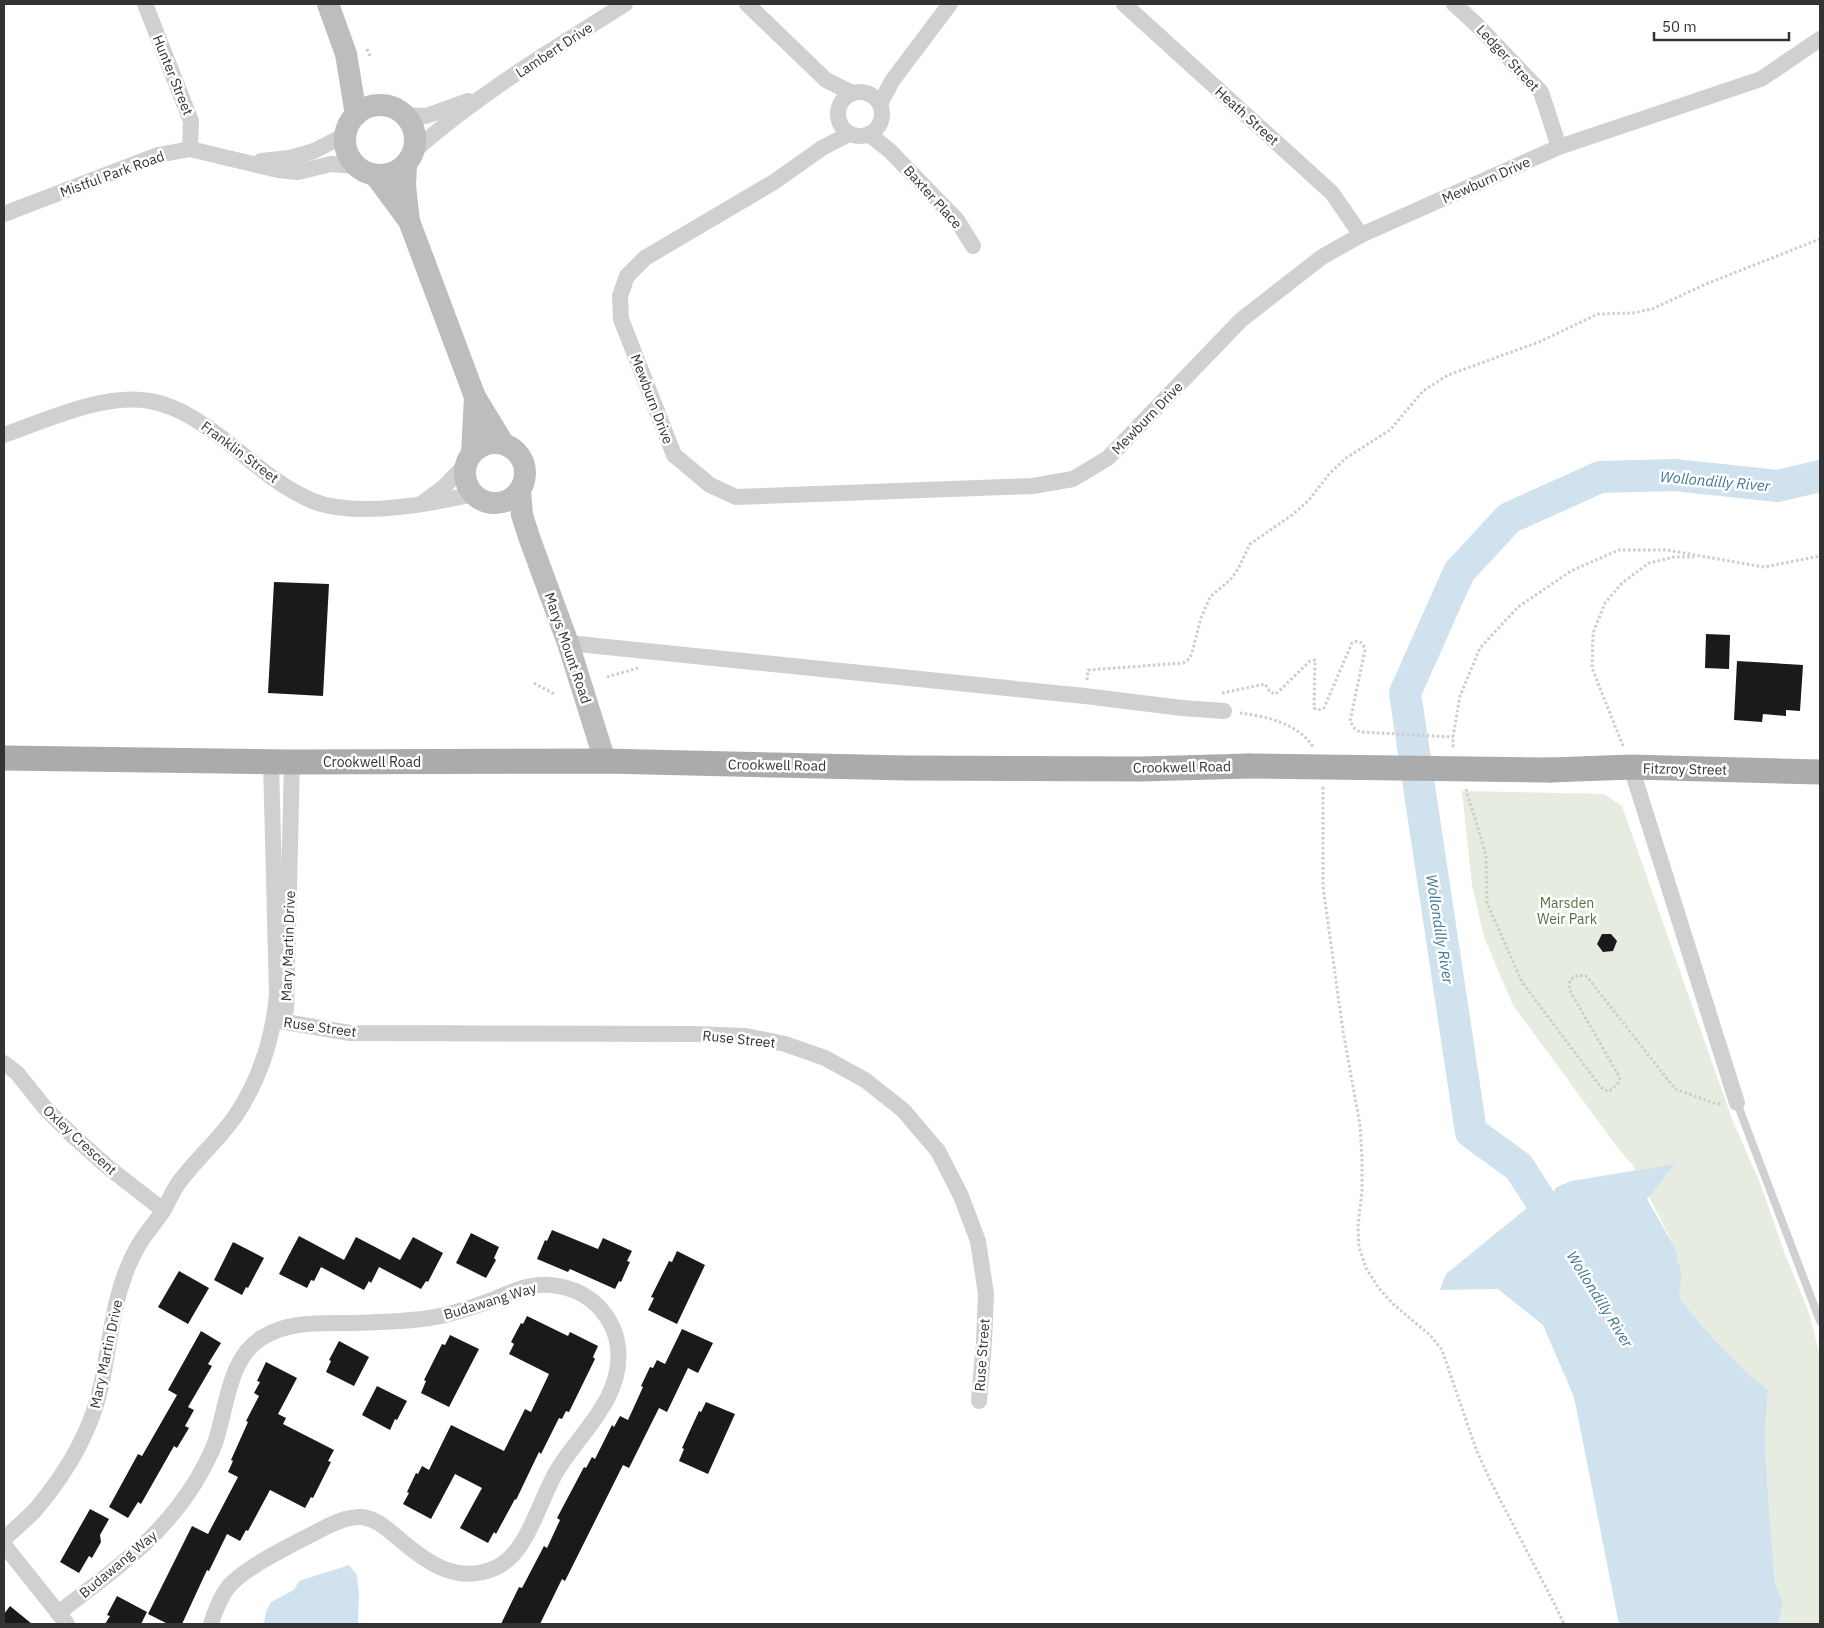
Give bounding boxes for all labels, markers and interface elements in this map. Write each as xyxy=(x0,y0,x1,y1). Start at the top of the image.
scale bar xyxy=(1654,10,1789,42)
text: 50 m xyxy=(1662,17,1697,36)
street label: Lambert Drive xyxy=(512,18,596,82)
street label: Ledger Street xyxy=(1473,21,1543,95)
street label: Hunter Street xyxy=(149,32,197,118)
street label: Heath Street xyxy=(1211,83,1283,149)
street label: Mistful Park Road xyxy=(57,147,167,201)
street label: Mewburn Drive xyxy=(1439,152,1533,207)
street label: Baxter Place xyxy=(900,162,966,233)
street label: Mewburn Drive xyxy=(627,352,677,447)
street label: Mewburn Drive xyxy=(1108,377,1187,458)
street label: Franklin Street xyxy=(198,417,282,487)
water label: Wollondilly River xyxy=(1659,467,1771,495)
street label: Marys Mount Road xyxy=(540,590,596,706)
street label: Crookwell Road xyxy=(323,753,421,771)
street label: Crookwell Road xyxy=(728,755,826,775)
street label: Crookwell Road xyxy=(1133,757,1231,777)
street label: Fitzroy Street xyxy=(1643,759,1727,779)
water label: Wollondilly River xyxy=(1422,873,1458,986)
street label: Mary Martin Drive xyxy=(277,890,299,1002)
park label: Marsden Weir Park xyxy=(1537,894,1598,928)
street label: Ruse Street xyxy=(283,1013,358,1041)
street label: Ruse Street xyxy=(702,1026,776,1052)
street label: Oxley Crescent xyxy=(39,1101,121,1179)
water label: Wollondilly River xyxy=(1563,1247,1638,1351)
street label: Budawang Way xyxy=(441,1278,539,1324)
street label: Mary Martin Drive xyxy=(86,1298,126,1410)
street label: Ruse Street xyxy=(970,1318,994,1392)
street label: Budawang Way xyxy=(75,1526,161,1602)

